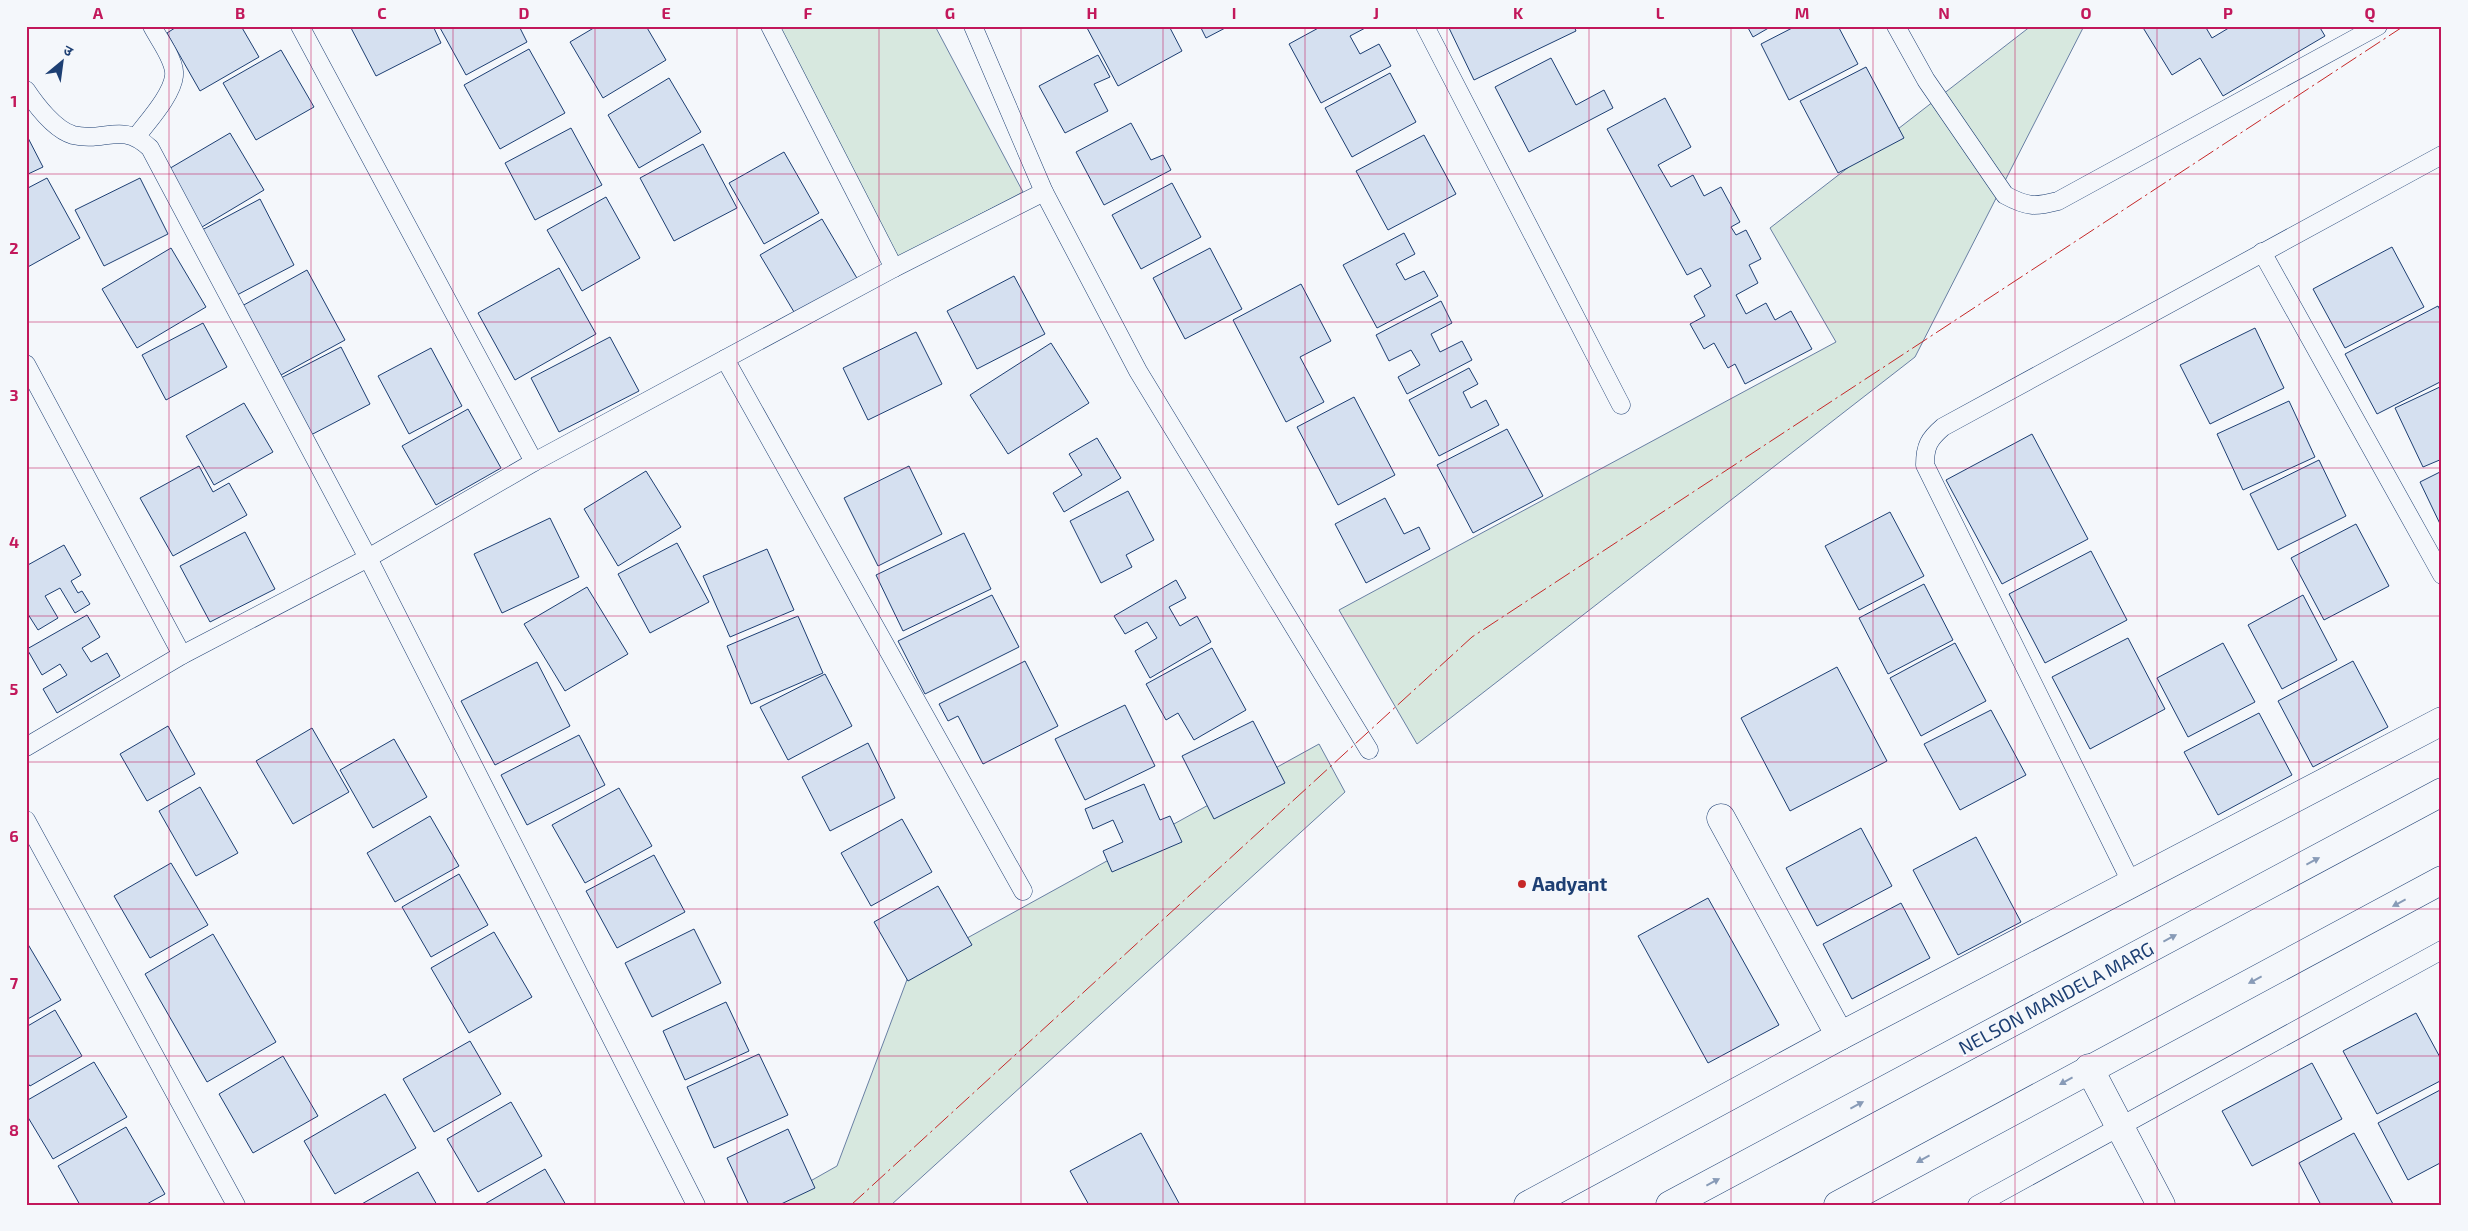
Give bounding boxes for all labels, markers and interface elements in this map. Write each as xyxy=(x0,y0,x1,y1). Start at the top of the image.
text: A xyxy=(93,3,104,22)
text: B xyxy=(235,3,245,22)
text: C xyxy=(377,3,387,22)
text: D xyxy=(519,3,530,22)
text: E xyxy=(661,3,671,22)
text: F xyxy=(804,3,813,22)
text: G xyxy=(945,3,955,22)
text: H xyxy=(1086,3,1098,22)
text: I xyxy=(1232,3,1236,22)
text: J xyxy=(1373,3,1379,22)
text: K xyxy=(1513,3,1524,22)
text: L xyxy=(1656,3,1665,22)
text: M xyxy=(1795,3,1809,22)
text: N xyxy=(1938,3,1950,22)
text: O xyxy=(2080,3,2092,22)
text: P xyxy=(2223,3,2233,22)
text: Q xyxy=(2364,3,2376,23)
north arrow xyxy=(38,38,88,88)
text: उ xyxy=(61,41,77,60)
text: 1 xyxy=(11,91,17,110)
text: 2 xyxy=(9,238,19,257)
text: 3 xyxy=(9,385,19,404)
text: 4 xyxy=(9,532,19,551)
text: 5 xyxy=(10,679,19,698)
text: 6 xyxy=(9,826,19,845)
one-way arrow xyxy=(2306,857,2320,865)
place label: Aadyant xyxy=(1532,872,1607,896)
marker: Aadyant xyxy=(1516,878,1528,890)
one-way arrow xyxy=(2391,899,2406,907)
one-way arrow xyxy=(2162,934,2177,942)
street label: NELSON MANDELA MARG xyxy=(1954,936,2157,1059)
text: 7 xyxy=(10,973,19,992)
one-way arrow xyxy=(2249,975,2262,984)
one-way arrow xyxy=(2059,1077,2073,1085)
one-way arrow xyxy=(1849,1101,1864,1109)
text: 8 xyxy=(9,1120,19,1139)
one-way arrow xyxy=(1916,1154,1930,1163)
one-way arrow xyxy=(1706,1178,1720,1186)

